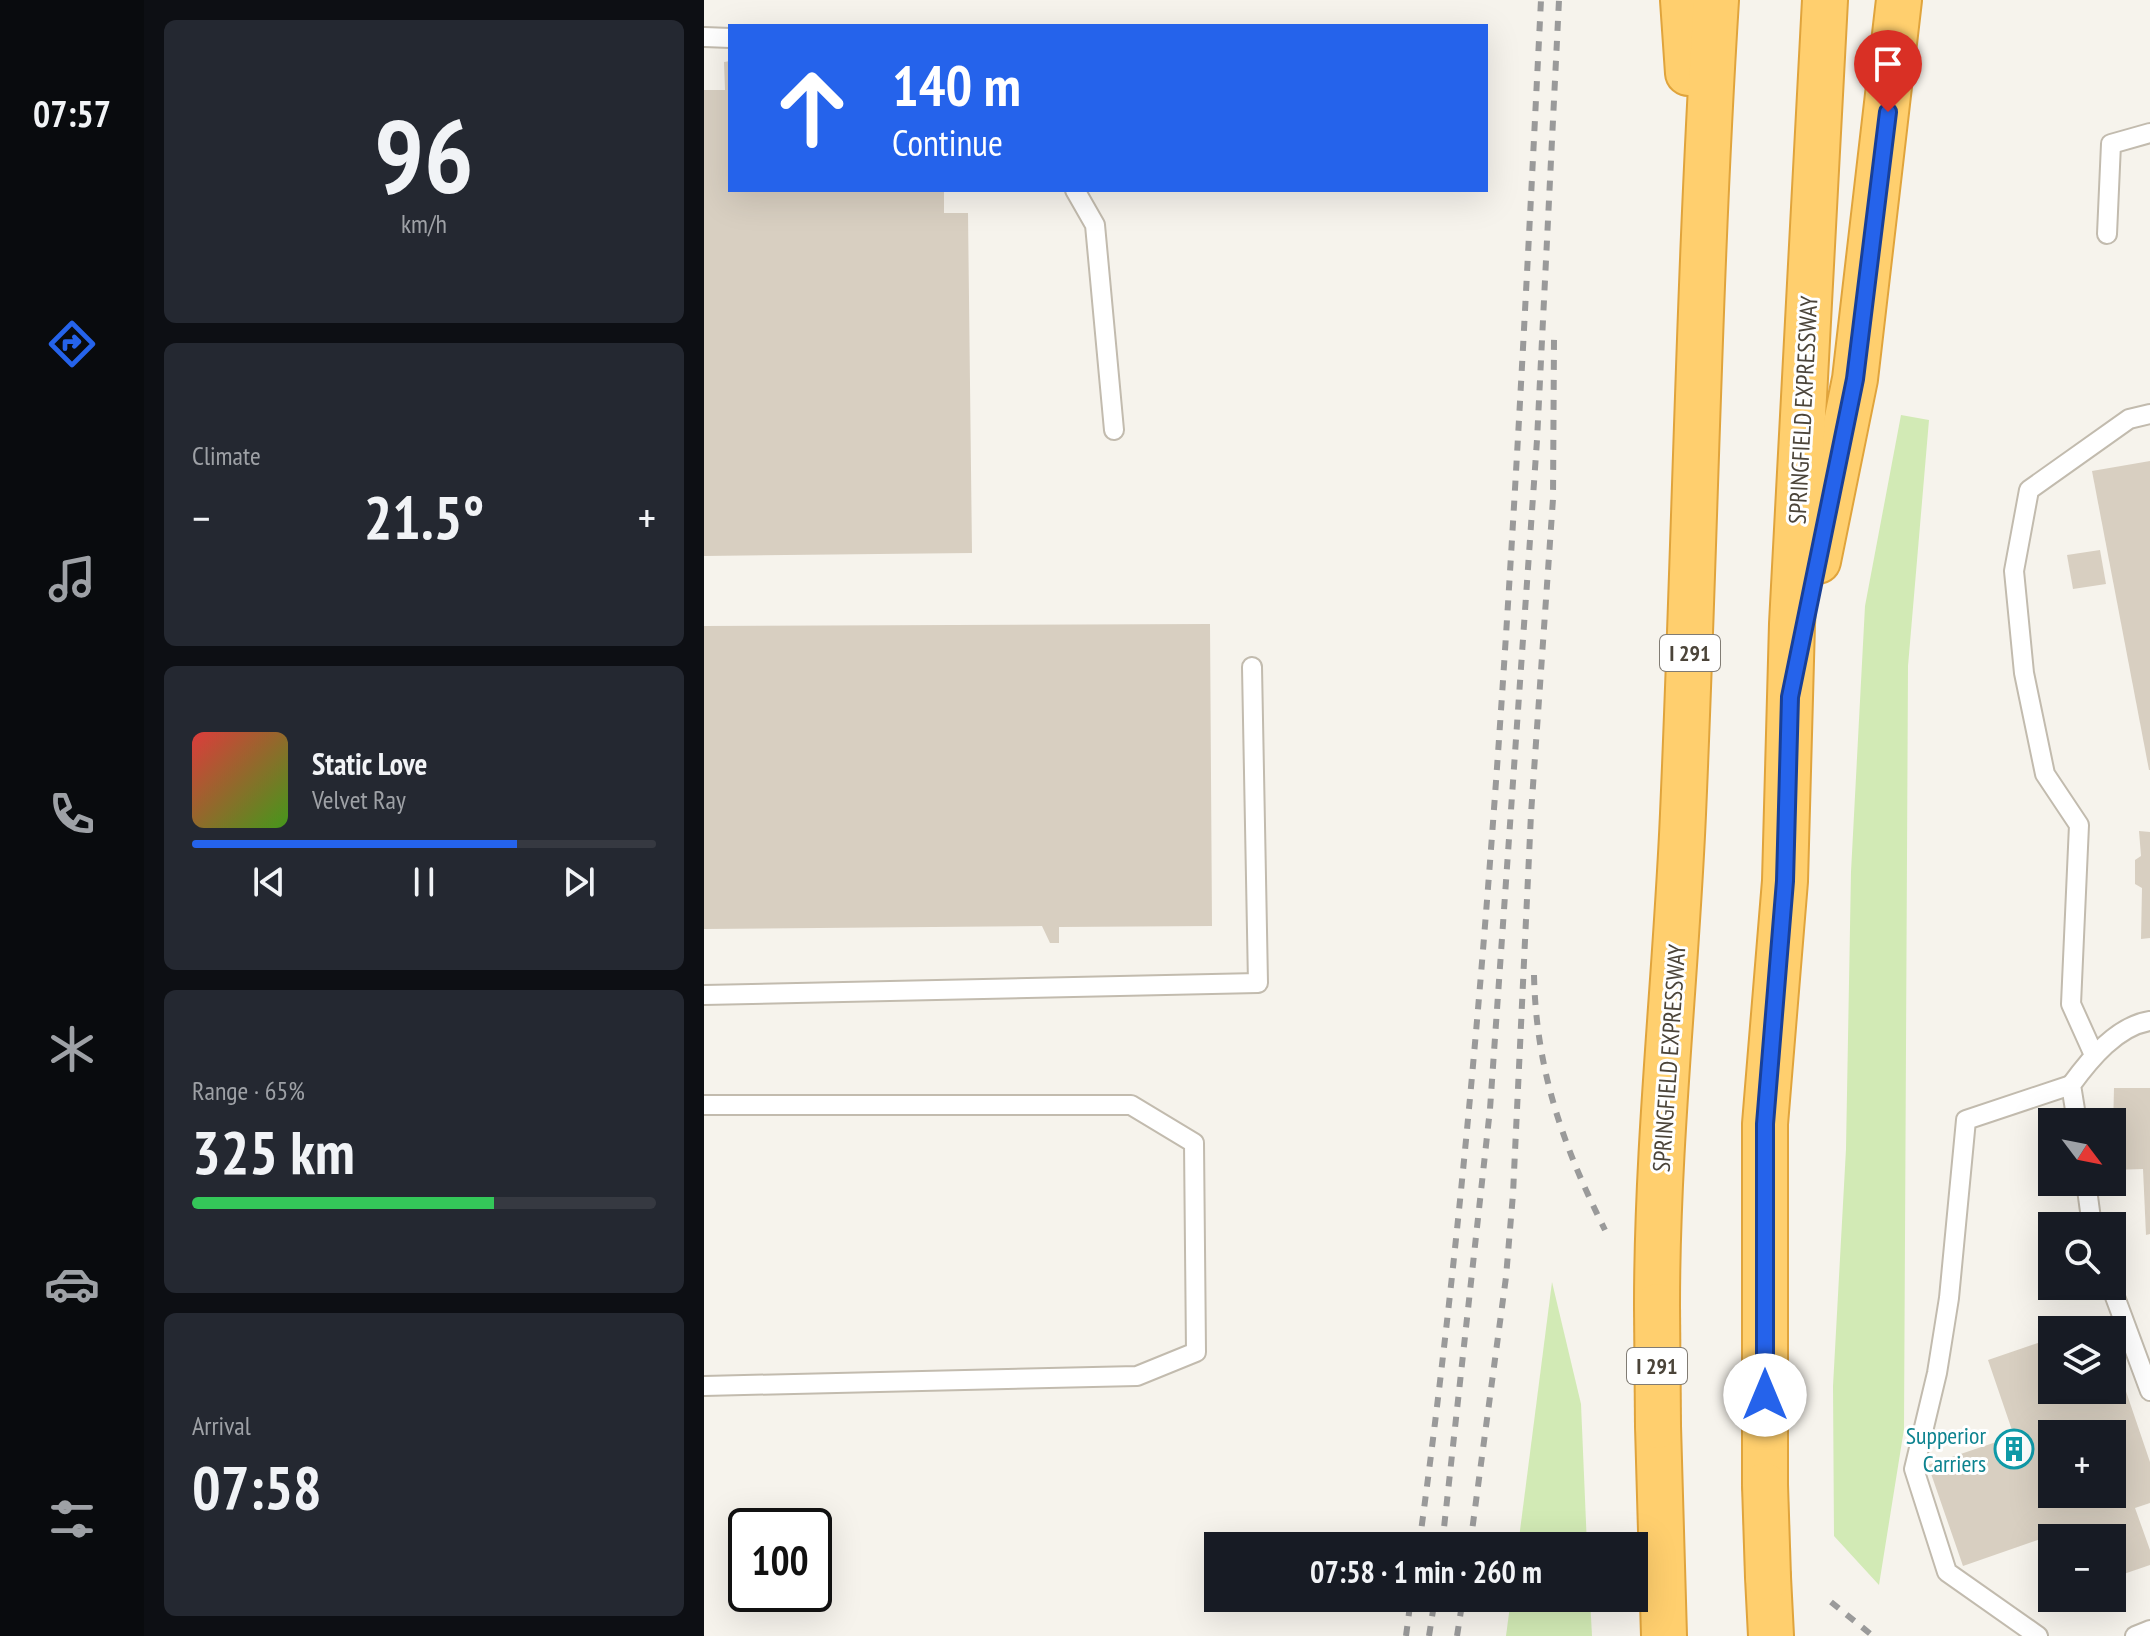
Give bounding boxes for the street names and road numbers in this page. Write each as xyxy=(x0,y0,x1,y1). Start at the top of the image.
street label: SPRINGFIELD EXPRESSWAY xyxy=(1782,295,1824,525)
road number: I 291 xyxy=(1660,635,1720,671)
street label: SPRINGFIELD EXPRESSWAY xyxy=(1646,943,1692,1173)
road number: I 291 xyxy=(1627,1348,1687,1384)

